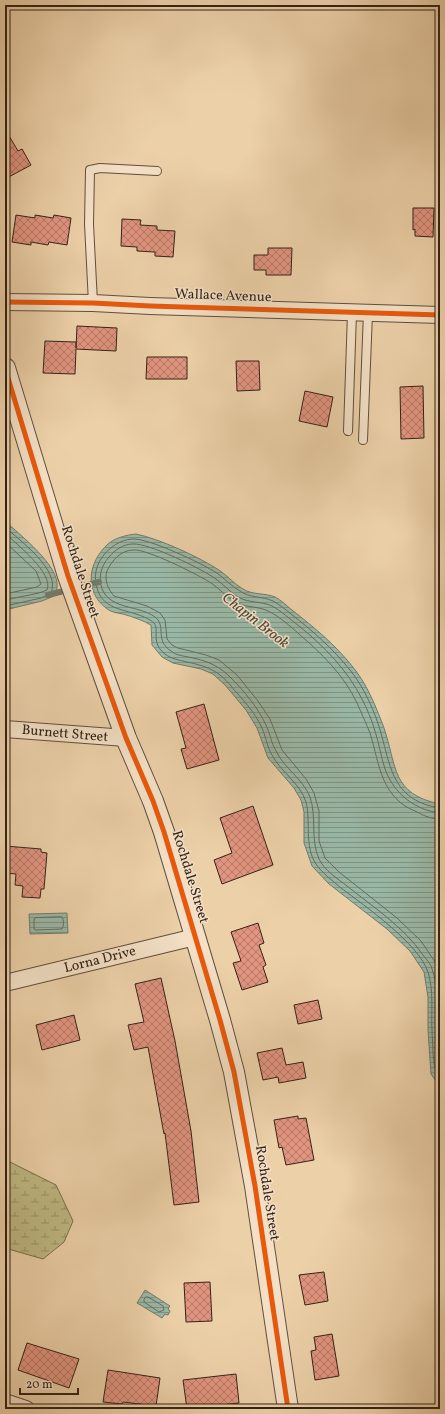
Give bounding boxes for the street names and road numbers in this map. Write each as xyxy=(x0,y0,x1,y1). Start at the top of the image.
street label: Wallace Avenue xyxy=(174,285,272,307)
street label: Rochdale Street xyxy=(56,523,104,621)
street label: Burnett Street xyxy=(21,721,109,747)
street label: Rochdale Street xyxy=(167,828,213,926)
street label: Lorna Drive xyxy=(62,942,138,978)
street label: Rochdale Street xyxy=(250,1144,284,1242)

